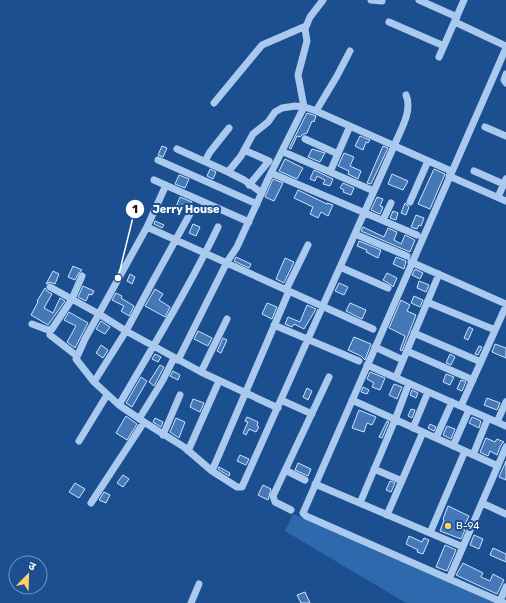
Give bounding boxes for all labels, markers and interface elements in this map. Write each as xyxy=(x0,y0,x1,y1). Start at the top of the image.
callout: Jerry House xyxy=(125,197,228,220)
text: 1 xyxy=(132,202,138,216)
text: Jerry House xyxy=(152,203,220,216)
place label: B-94 xyxy=(456,520,479,532)
marker: B-94 xyxy=(443,521,453,531)
north arrow xyxy=(8,555,48,595)
text: उ xyxy=(26,559,38,574)

